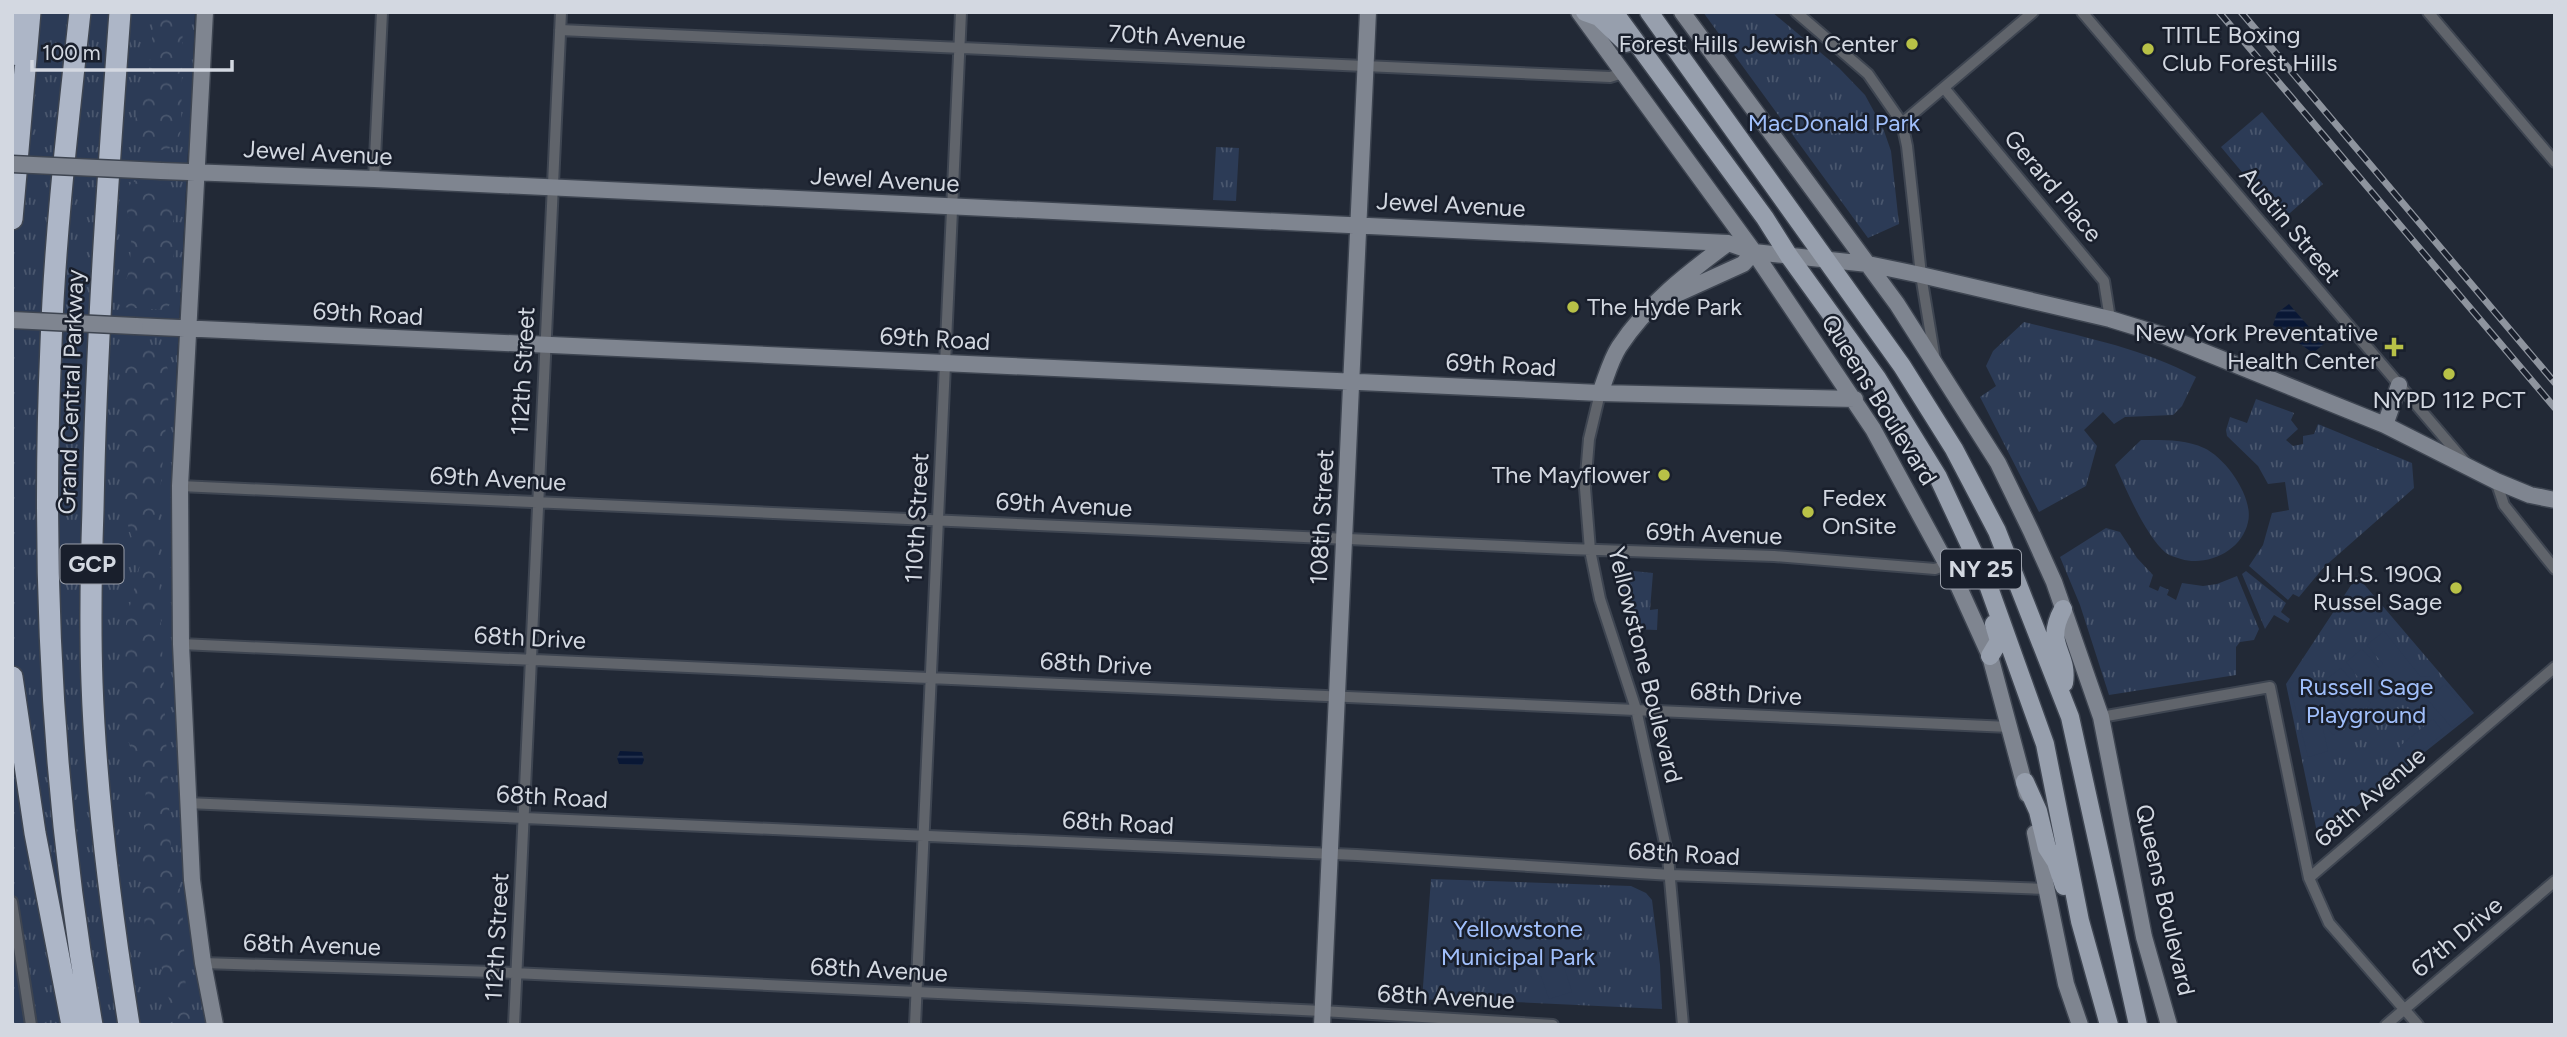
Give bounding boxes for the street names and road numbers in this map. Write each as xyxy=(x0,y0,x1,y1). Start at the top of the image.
street label: 70th Avenue xyxy=(1107,18,1247,55)
street label: Gerard Place xyxy=(1998,124,2109,248)
street label: Jewel Avenue xyxy=(243,134,393,171)
street label: Jewel Avenue xyxy=(810,161,960,198)
street label: Austin Street xyxy=(2234,161,2347,288)
street label: Jewel Avenue xyxy=(1376,186,1526,223)
street label: Grand Central Parkway xyxy=(52,269,89,515)
street label: 69th Road xyxy=(312,296,424,331)
street label: 112th Street xyxy=(505,306,540,436)
street label: Queens Boulevard xyxy=(1815,309,1944,490)
street label: 69th Road xyxy=(879,321,991,356)
street label: 69th Road xyxy=(1445,347,1557,382)
street label: 108th Street xyxy=(1303,448,1340,585)
street label: 110th Street xyxy=(899,452,934,584)
street label: 69th Avenue xyxy=(429,460,567,497)
street label: 69th Avenue xyxy=(995,486,1133,523)
street label: 69th Avenue xyxy=(1645,517,1783,550)
road number: GCP xyxy=(60,544,124,584)
street label: Yellowstone Boulevard xyxy=(1602,544,1689,786)
road number: NY 25 xyxy=(1941,550,2021,589)
street label: 68th Drive xyxy=(473,620,587,655)
street label: 68th Drive xyxy=(1039,646,1153,681)
street label: 68th Drive xyxy=(1689,676,1803,711)
street label: 68th Avenue xyxy=(2308,740,2431,853)
street label: 68th Road xyxy=(495,779,609,814)
street label: Queens Boulevard xyxy=(2129,801,2202,998)
street label: 68th Road xyxy=(1061,805,1175,840)
street label: 68th Road xyxy=(1627,836,1741,871)
street label: 112th Street xyxy=(479,872,514,1002)
street label: 67th Drive xyxy=(2405,890,2508,983)
street label: 68th Avenue xyxy=(243,928,381,961)
street label: 68th Avenue xyxy=(809,951,949,988)
street label: 68th Avenue xyxy=(1376,978,1516,1015)

